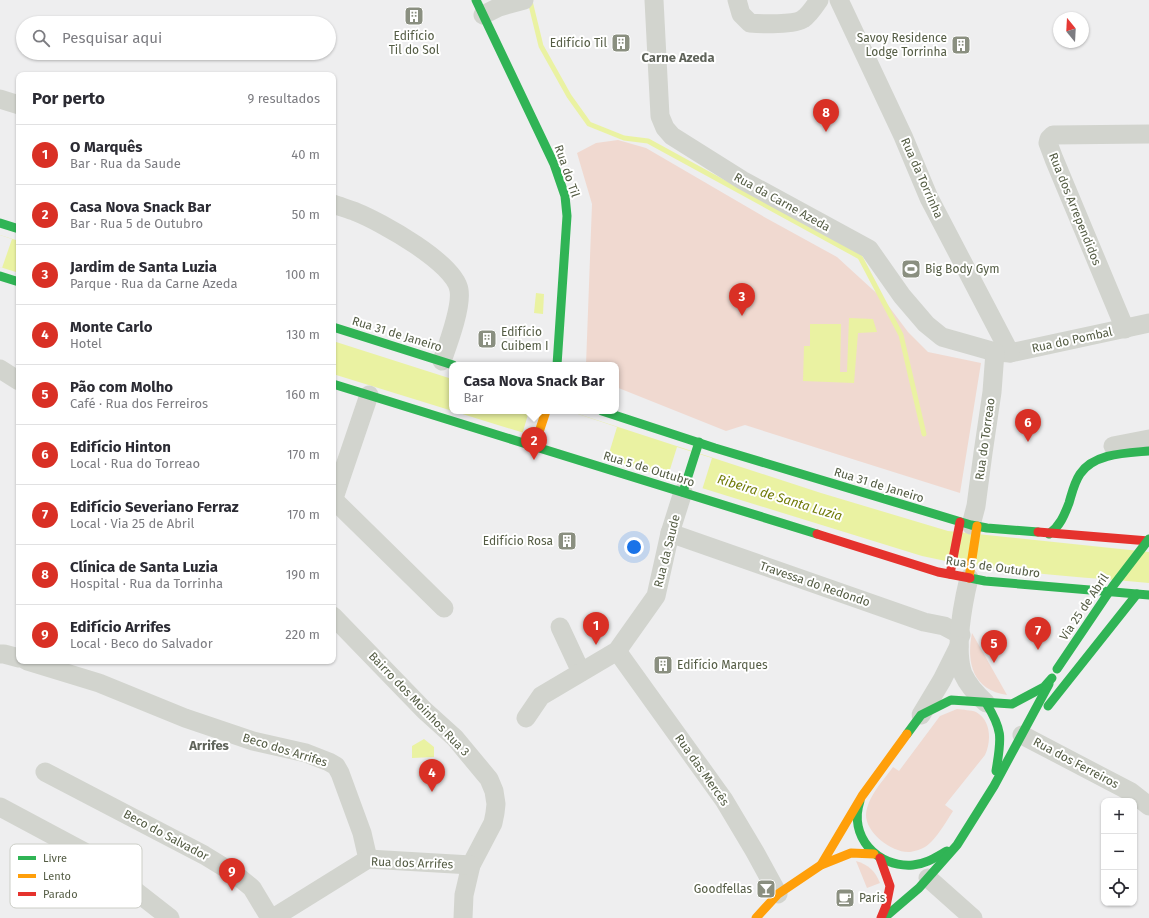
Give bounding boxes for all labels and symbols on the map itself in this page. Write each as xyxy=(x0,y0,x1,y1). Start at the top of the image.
building icon: Edifício Til do Sol xyxy=(403,5,425,27)
north arrow xyxy=(1053,12,1089,48)
place label: Edifício Til do Sol xyxy=(389,29,440,57)
place label: Savoy Residence Lodge Torrinha xyxy=(857,31,947,59)
building icon: Edifício Til xyxy=(610,32,632,54)
building icon: Savoy Residence Lodge Torrinha xyxy=(950,34,972,56)
place label: Edifício Til xyxy=(550,36,607,50)
district label: Carne Azeda xyxy=(641,50,715,65)
pin: 8 xyxy=(813,99,839,132)
street label: Rua da Torrinha xyxy=(898,136,946,220)
street label: Rua do Til xyxy=(552,143,583,199)
street label: Rua dos Arrependidos xyxy=(1046,151,1104,268)
street label: Rua da Carne Azeda xyxy=(732,170,832,234)
sports icon: Big Body Gym xyxy=(900,258,922,280)
place label: Big Body Gym xyxy=(925,262,999,276)
pin: 3 xyxy=(729,283,755,316)
street label: Rua 31 de Janeiro xyxy=(350,314,444,354)
place label: Edifício Cuibem I xyxy=(501,325,549,353)
street label: Rua do Pombal xyxy=(1030,325,1114,355)
building icon: Edifício Cuibem I xyxy=(476,328,498,350)
street label: Rua do Torreao xyxy=(972,397,998,481)
pin: 6 xyxy=(1015,409,1041,442)
pin: 2 xyxy=(521,427,547,460)
street label: Rua 5 de Outubro xyxy=(601,448,697,490)
street label: Rua 31 de Janeiro xyxy=(832,465,926,505)
water label: Ribeira de Santa Luzia xyxy=(716,471,844,524)
street label: Rua da Saude xyxy=(651,513,683,589)
building icon: Edifício Rosa xyxy=(556,530,578,552)
place label: Edifício Rosa xyxy=(483,534,553,548)
your location xyxy=(624,537,644,557)
street label: Rua 5 de Outubro xyxy=(945,553,1041,581)
street label: Travessa do Redondo xyxy=(758,559,872,609)
street label: Via 25 de Abril xyxy=(1057,571,1112,643)
pin: 1 xyxy=(583,612,609,645)
pin: 7 xyxy=(1025,617,1051,650)
pin: 5 xyxy=(981,630,1007,663)
street label: Bairro dos Moinhos Rua 3 xyxy=(366,649,472,759)
building icon: Edifício Marques xyxy=(652,654,674,676)
place label: Edifício Marques xyxy=(677,658,768,672)
street label: Beco dos Arrifes xyxy=(241,730,330,770)
street label: Rua das Mercês xyxy=(672,732,732,809)
street label: Rua dos Ferreiros xyxy=(1031,735,1121,792)
district label: Arrifes xyxy=(188,738,230,753)
pin: 4 xyxy=(419,759,445,792)
street label: Beco do Salvador xyxy=(121,807,211,863)
legend xyxy=(10,844,142,908)
text: Livre xyxy=(43,852,67,865)
street label: Rua dos Arrifes xyxy=(371,855,454,871)
pin: 9 xyxy=(219,858,245,891)
text: Lento xyxy=(43,870,71,883)
bar icon: Goodfellas xyxy=(755,878,777,900)
place label: Goodfellas xyxy=(694,882,752,896)
cafe icon: Paris xyxy=(834,887,856,909)
text: Parado xyxy=(43,888,78,901)
place label: Paris xyxy=(859,891,886,905)

